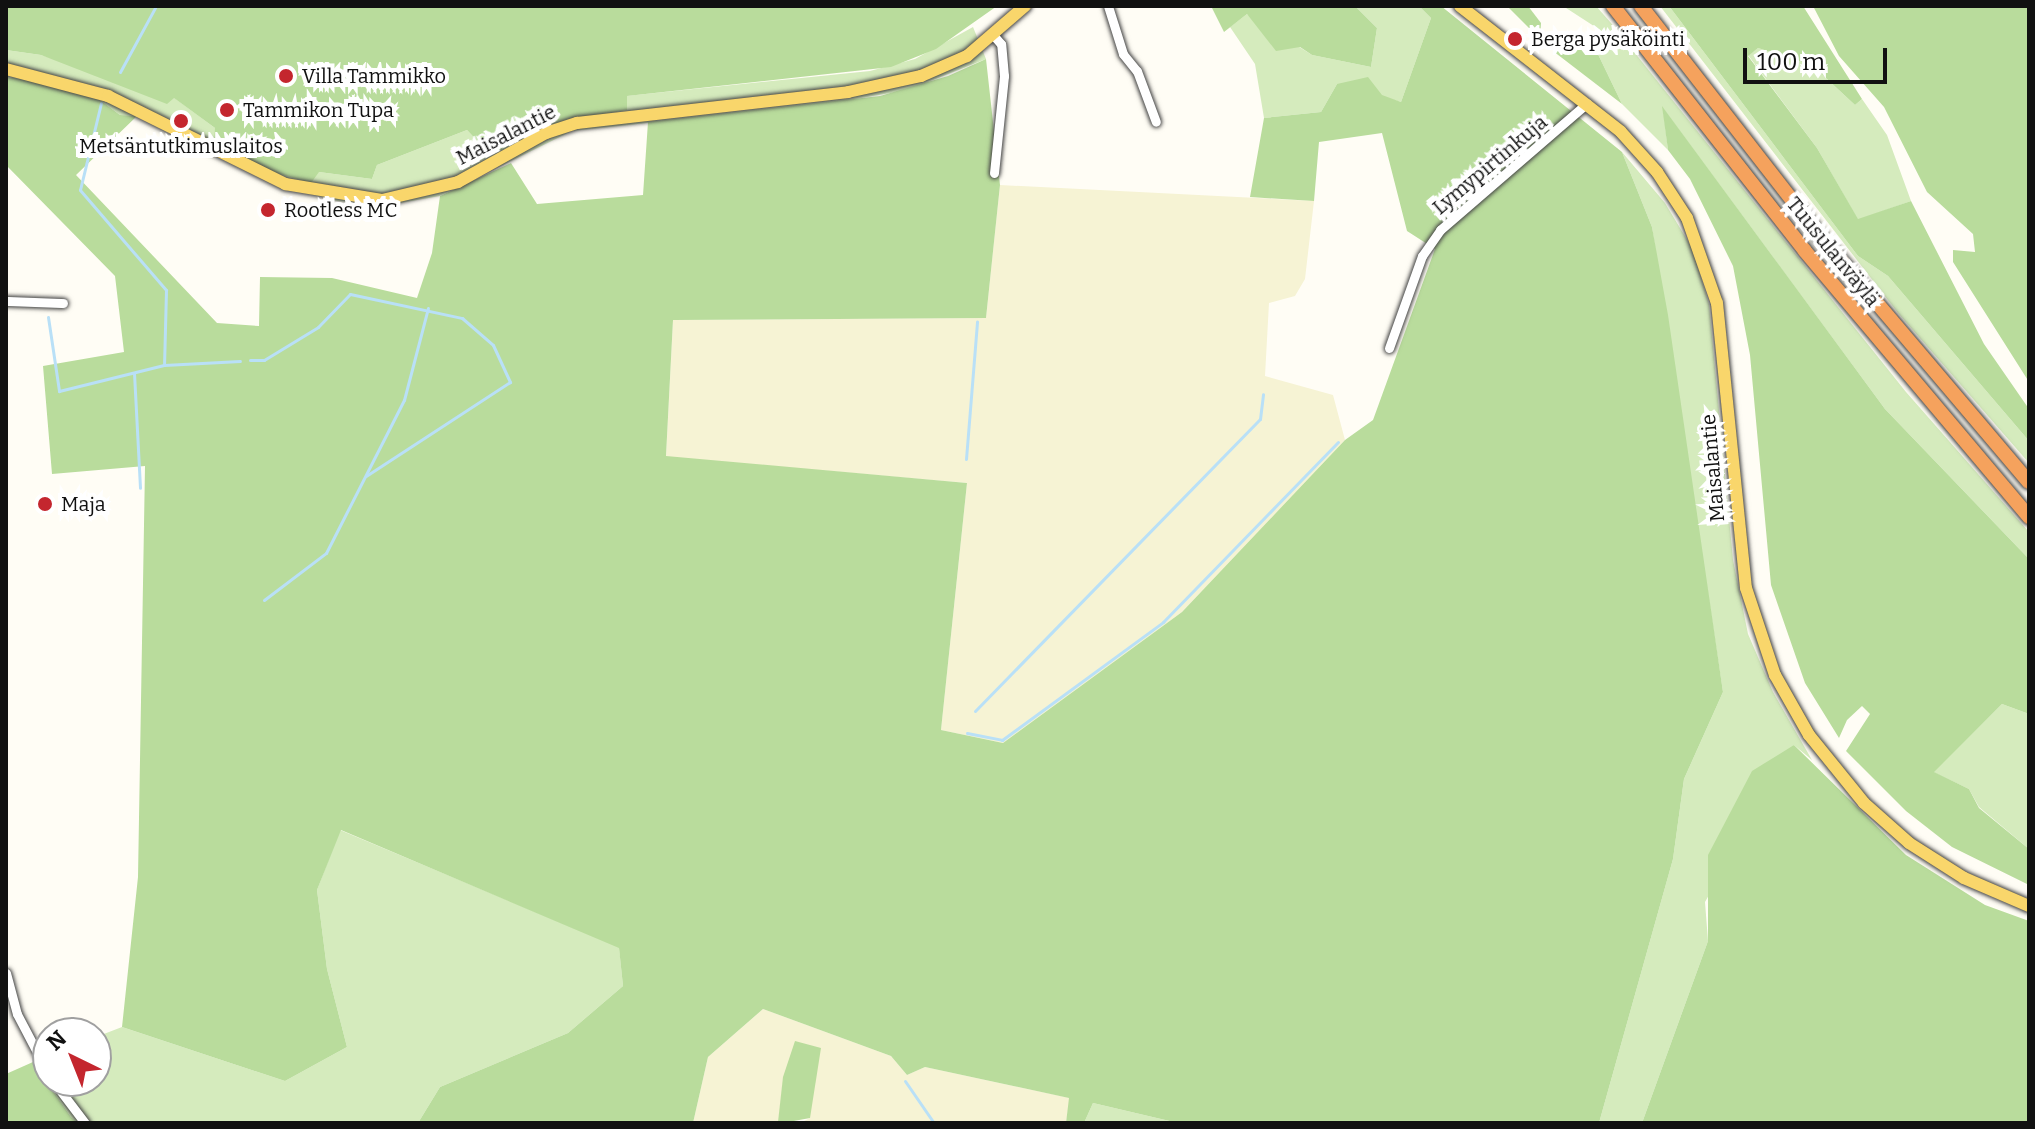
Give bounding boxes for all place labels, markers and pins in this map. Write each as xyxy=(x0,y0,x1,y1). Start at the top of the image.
place label: Berga pysäköinti xyxy=(1531,27,1685,51)
marker: Berga pysäköinti xyxy=(1506,30,1524,48)
place label: Villa Tammikko xyxy=(302,64,446,88)
marker: Villa Tammikko xyxy=(277,67,295,85)
place label: Tammikon Tupa xyxy=(243,98,394,122)
marker: Tammikon Tupa xyxy=(218,101,236,119)
marker: Metsäntutkimuslaitos xyxy=(172,112,190,130)
place label: Metsäntutkimuslaitos xyxy=(79,134,283,158)
place label: Rootless MC xyxy=(284,198,397,222)
marker: Rootless MC xyxy=(259,201,277,219)
place label: Maja xyxy=(61,492,106,516)
marker: Maja xyxy=(36,495,54,513)

